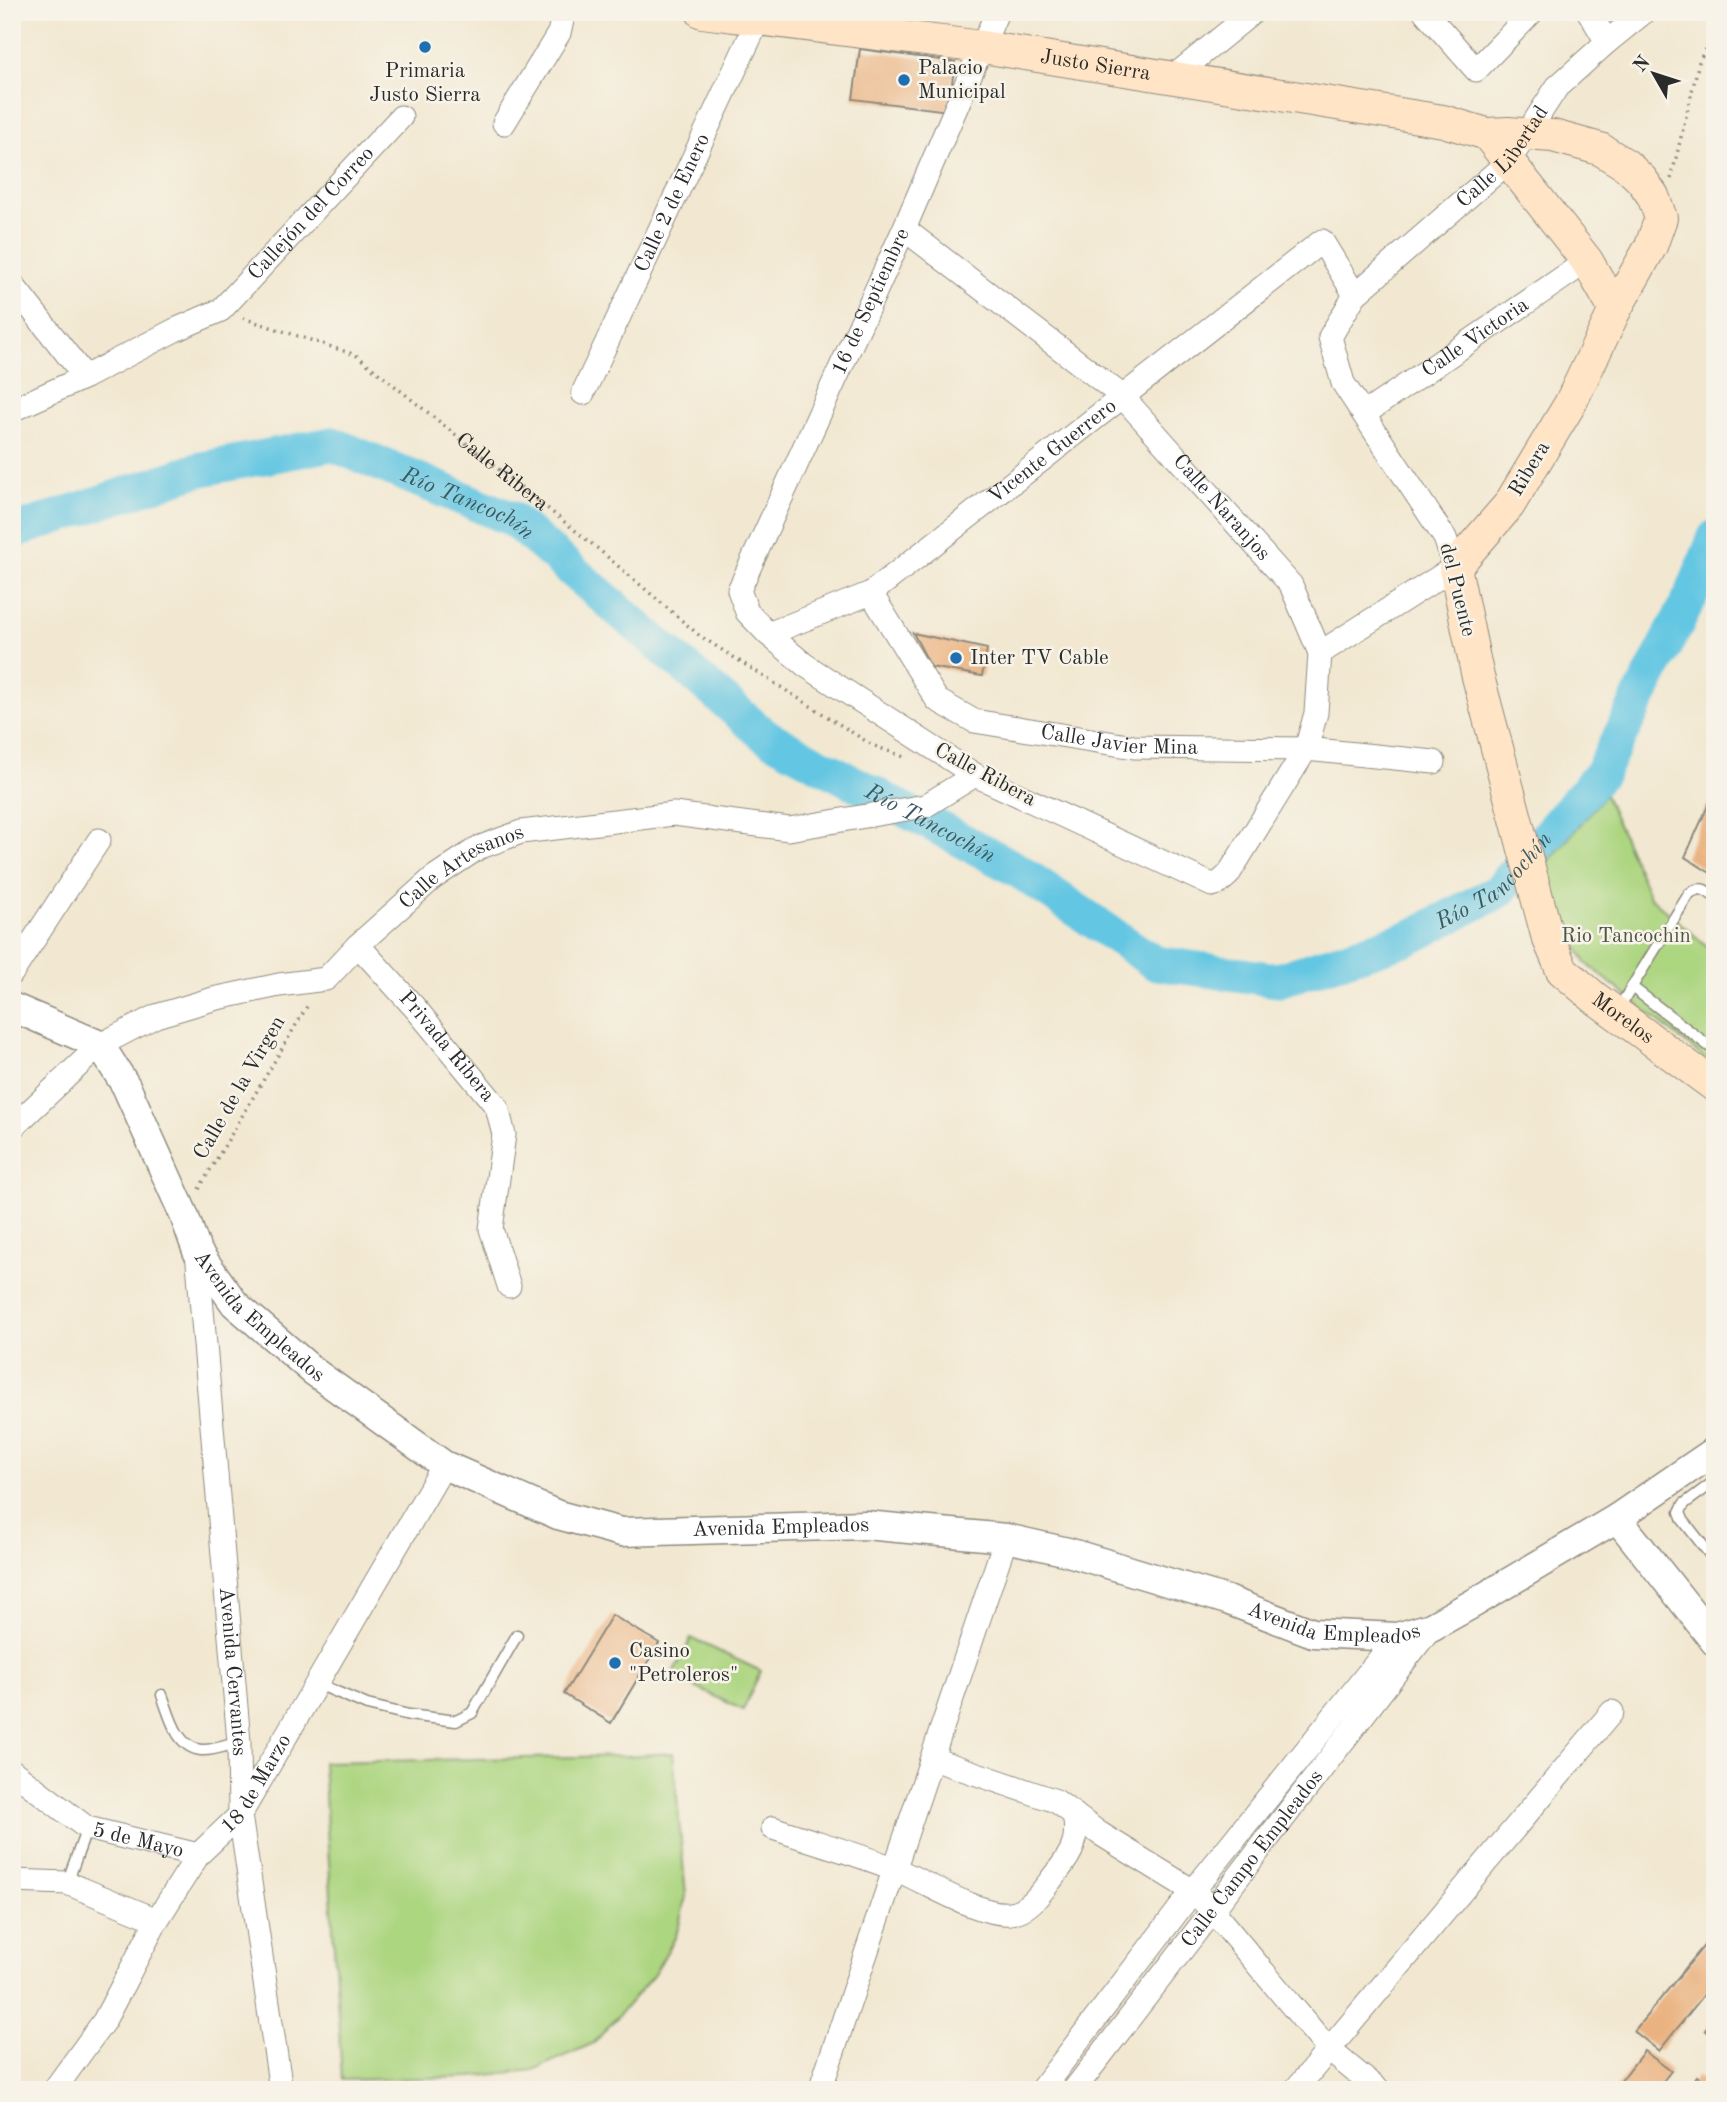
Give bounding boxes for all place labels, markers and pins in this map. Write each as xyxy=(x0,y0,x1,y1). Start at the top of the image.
marker: Primaria Justo Sierra xyxy=(417,39,433,55)
place label: Palacio Municipal xyxy=(918,58,1006,103)
place label: Primaria Justo Sierra xyxy=(369,61,481,106)
marker: Palacio Municipal xyxy=(896,72,912,88)
place label: Inter TV Cable xyxy=(970,648,1109,669)
marker: Inter TV Cable xyxy=(948,650,964,666)
place label: Casino "Petroleros" xyxy=(629,1641,738,1686)
marker: Casino "Petroleros" xyxy=(607,1655,623,1671)

